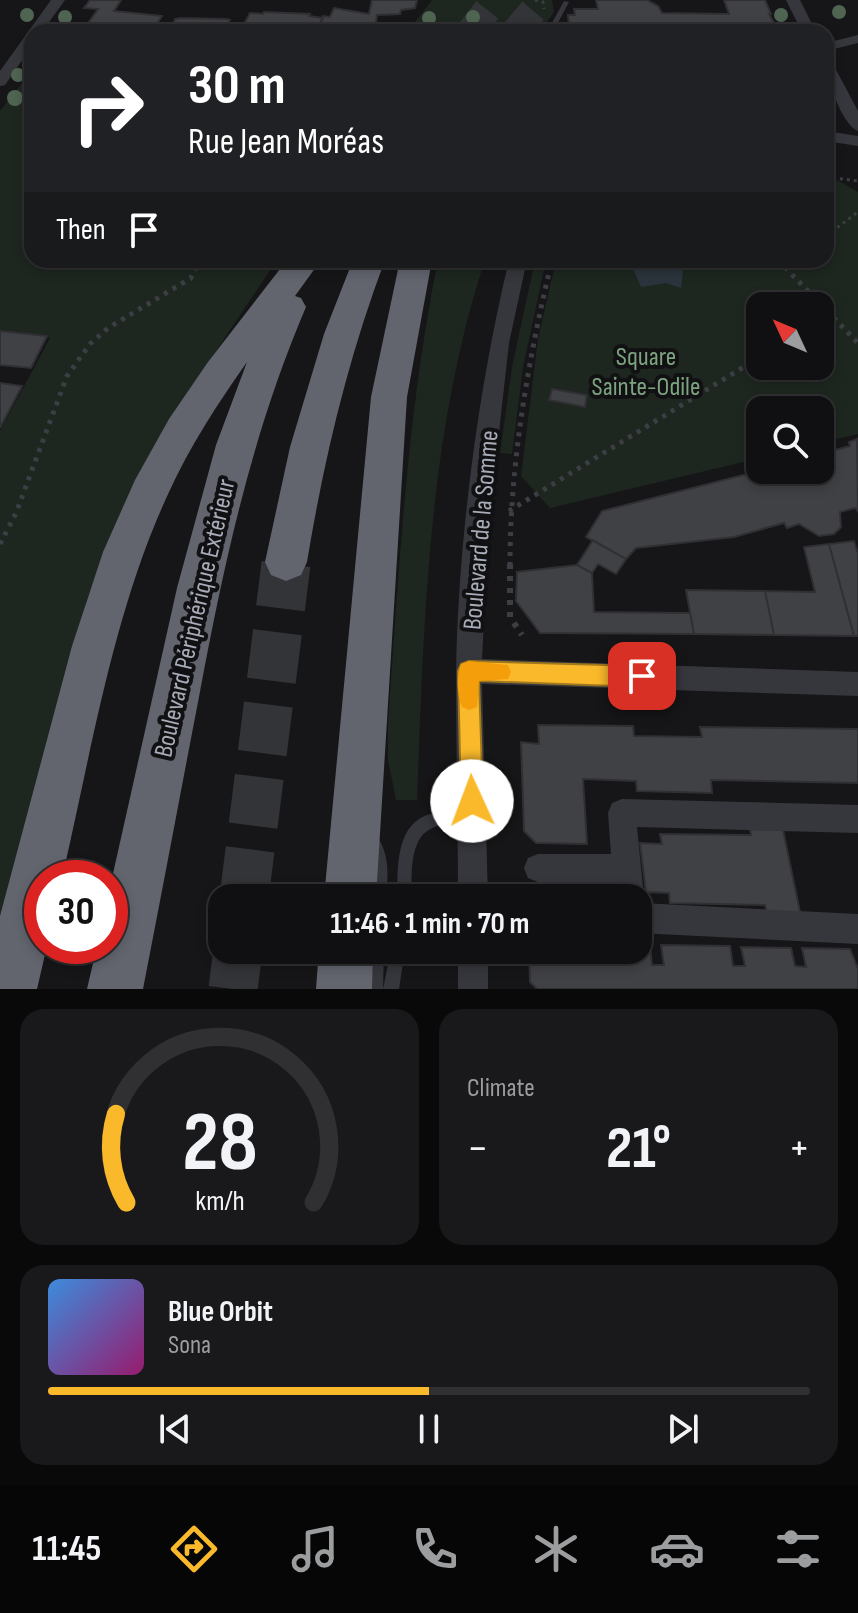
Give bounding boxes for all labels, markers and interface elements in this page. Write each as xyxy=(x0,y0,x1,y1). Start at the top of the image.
text: 30 m xyxy=(188,53,286,120)
icon: right xyxy=(56,56,160,160)
text: Rue Jean Moréas xyxy=(188,121,384,164)
icon: arrive xyxy=(122,208,166,252)
text: Then xyxy=(56,212,106,248)
north arrow xyxy=(746,292,834,380)
map controls xyxy=(746,292,834,484)
park label: Square Sainte-Odile xyxy=(592,342,700,403)
button: search xyxy=(746,396,834,484)
street label: Boulevard de la Somme xyxy=(457,429,506,631)
street label: Boulevard Périphérique Extérieur xyxy=(148,476,243,760)
pin xyxy=(608,642,676,710)
icon: arrive xyxy=(620,654,664,698)
position arrow xyxy=(430,759,514,843)
speed limit sign: 30 xyxy=(24,860,128,964)
text: 11:46 · 1 min · 70 m xyxy=(331,906,529,942)
text: Climate xyxy=(467,1073,535,1104)
text: 28 xyxy=(182,1094,257,1194)
text: 21° xyxy=(606,1113,671,1185)
text: − xyxy=(467,1122,489,1175)
text: + xyxy=(788,1122,810,1175)
text: km/h xyxy=(195,1184,244,1219)
text: Blue Orbit xyxy=(168,1294,273,1330)
text: Sona xyxy=(168,1330,211,1361)
icon: previous xyxy=(153,1407,197,1451)
icon: pause xyxy=(407,1407,451,1451)
icon: next xyxy=(661,1407,705,1451)
icon: directions xyxy=(166,1521,222,1577)
icon: music xyxy=(287,1521,343,1577)
icon: phone xyxy=(407,1521,463,1577)
icon: climate xyxy=(528,1521,584,1577)
icon: car xyxy=(649,1521,705,1577)
icon: filters xyxy=(770,1521,826,1577)
text: 11:45 xyxy=(32,1528,101,1571)

